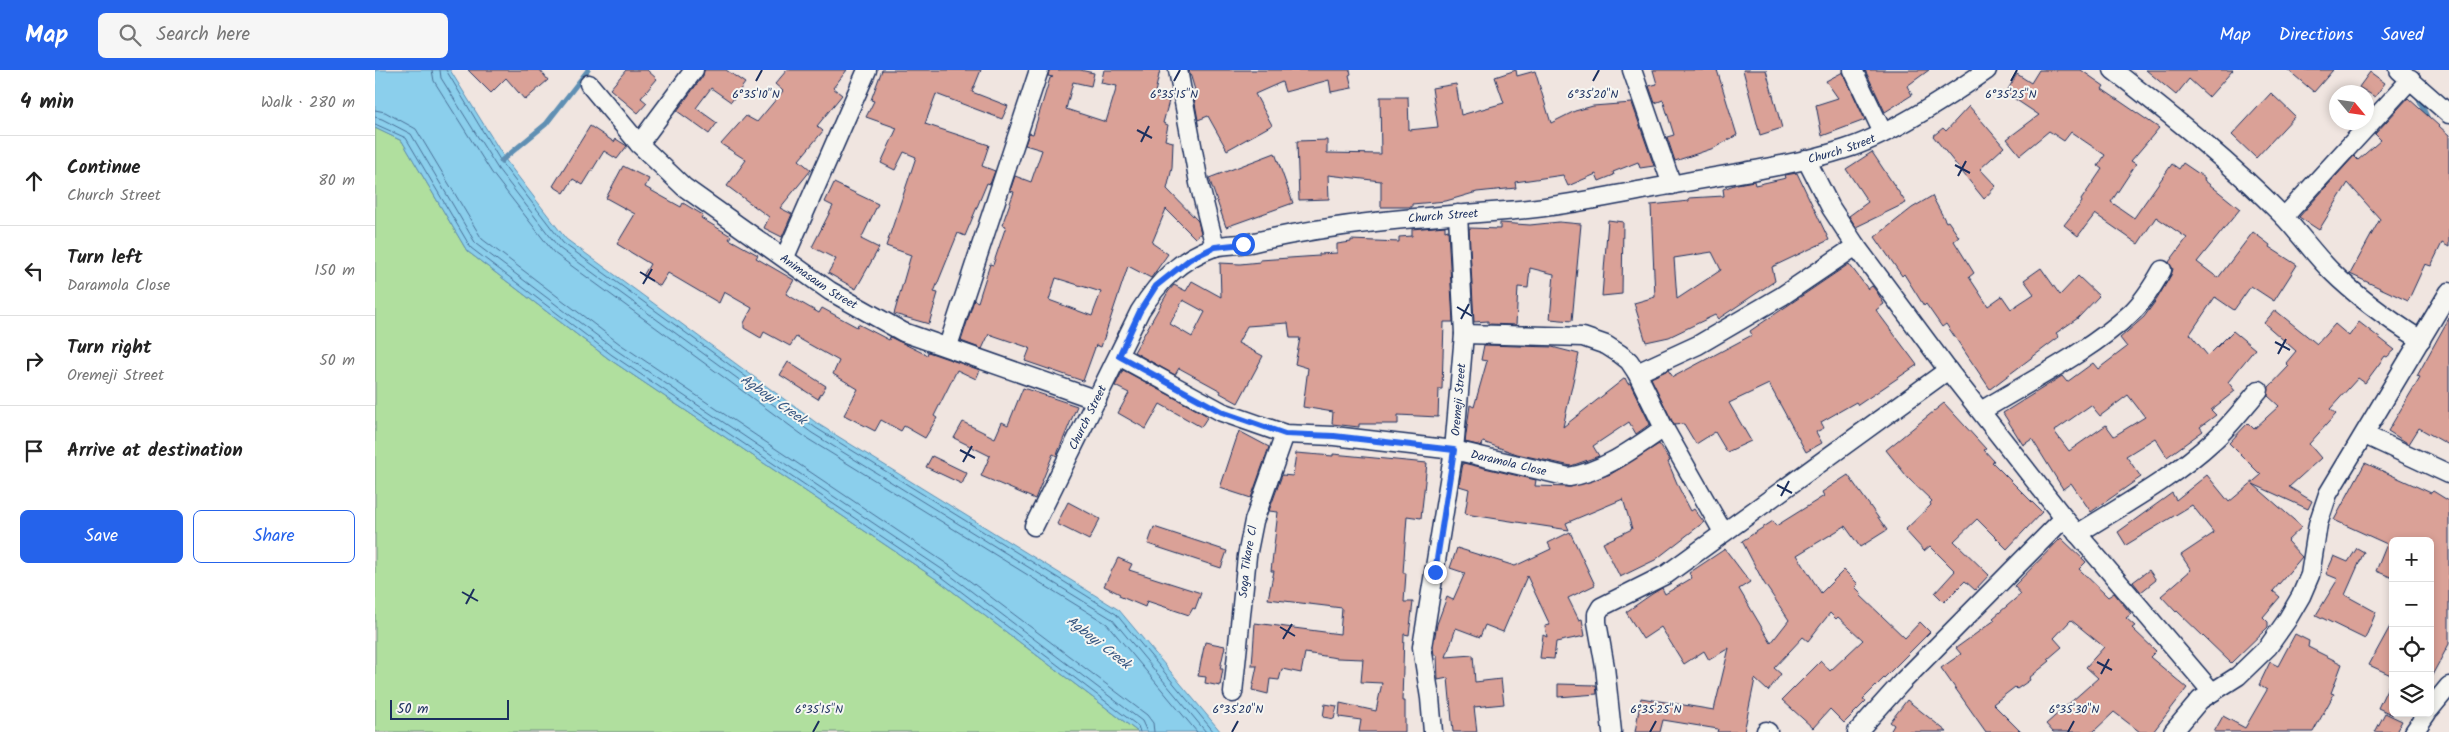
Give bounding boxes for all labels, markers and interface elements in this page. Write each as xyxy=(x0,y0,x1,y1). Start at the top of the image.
search box xyxy=(98,13,448,58)
text: Map xyxy=(25,16,68,55)
text: Search here xyxy=(156,20,250,50)
icon: search xyxy=(116,21,144,49)
text: Map xyxy=(2219,21,2251,50)
text: Directions xyxy=(2279,21,2353,50)
text: Saved xyxy=(2381,21,2424,50)
text: 6°35'10"N xyxy=(732,85,780,104)
text: 6°35'15"N xyxy=(1150,85,1198,104)
text: 6°35'20"N xyxy=(1568,85,1618,104)
text: 6°35'25"N xyxy=(1985,85,2037,104)
north arrow xyxy=(2329,85,2374,130)
text: 4 min xyxy=(20,86,74,119)
text: Walk · 280 m xyxy=(261,90,355,115)
street label: Church Street xyxy=(1806,129,1879,169)
text: Continue xyxy=(67,153,140,183)
icon: ahead xyxy=(20,167,48,195)
text: 80 m xyxy=(318,168,355,193)
text: Church Street xyxy=(67,183,161,208)
street label: Church Street xyxy=(1407,204,1479,229)
route start xyxy=(1232,233,1255,256)
text: Turn left xyxy=(67,243,142,273)
street label: Animasaun Street xyxy=(776,249,861,315)
icon: left xyxy=(20,257,48,285)
text: 150 m xyxy=(314,258,355,283)
text: Daramola Close xyxy=(67,273,170,298)
text: Turn right xyxy=(67,333,152,363)
icon: right xyxy=(20,347,48,375)
text: 50 m xyxy=(319,348,355,373)
street label: Oremeji Street xyxy=(1446,362,1471,437)
text: Oremeji Street xyxy=(67,363,164,388)
water label: Agboyi Creek xyxy=(736,369,813,432)
street label: Church Street xyxy=(1064,382,1112,454)
text: Arrive at destination xyxy=(67,436,243,466)
icon: arrive xyxy=(20,437,48,465)
street label: Daramola Close xyxy=(1469,445,1549,482)
button: Save xyxy=(20,510,183,563)
button: Share xyxy=(193,510,355,563)
street label: Soga Tikare Cl xyxy=(1234,524,1263,599)
map controls xyxy=(2389,537,2434,717)
button: + xyxy=(2389,537,2434,582)
route end xyxy=(1424,561,1447,584)
button: − xyxy=(2389,582,2434,627)
water label: Agboyi Creek xyxy=(1061,611,1137,677)
button: locate xyxy=(2389,627,2434,672)
button: layers xyxy=(2389,672,2434,717)
scale bar xyxy=(390,697,509,720)
text: 50 m xyxy=(397,698,428,720)
text: 6°35'15"N xyxy=(795,700,843,719)
text: 6°35'20"N xyxy=(1213,700,1263,719)
text: 6°35'25"N xyxy=(1630,700,1682,719)
text: 6°35'30"N xyxy=(2049,700,2099,719)

